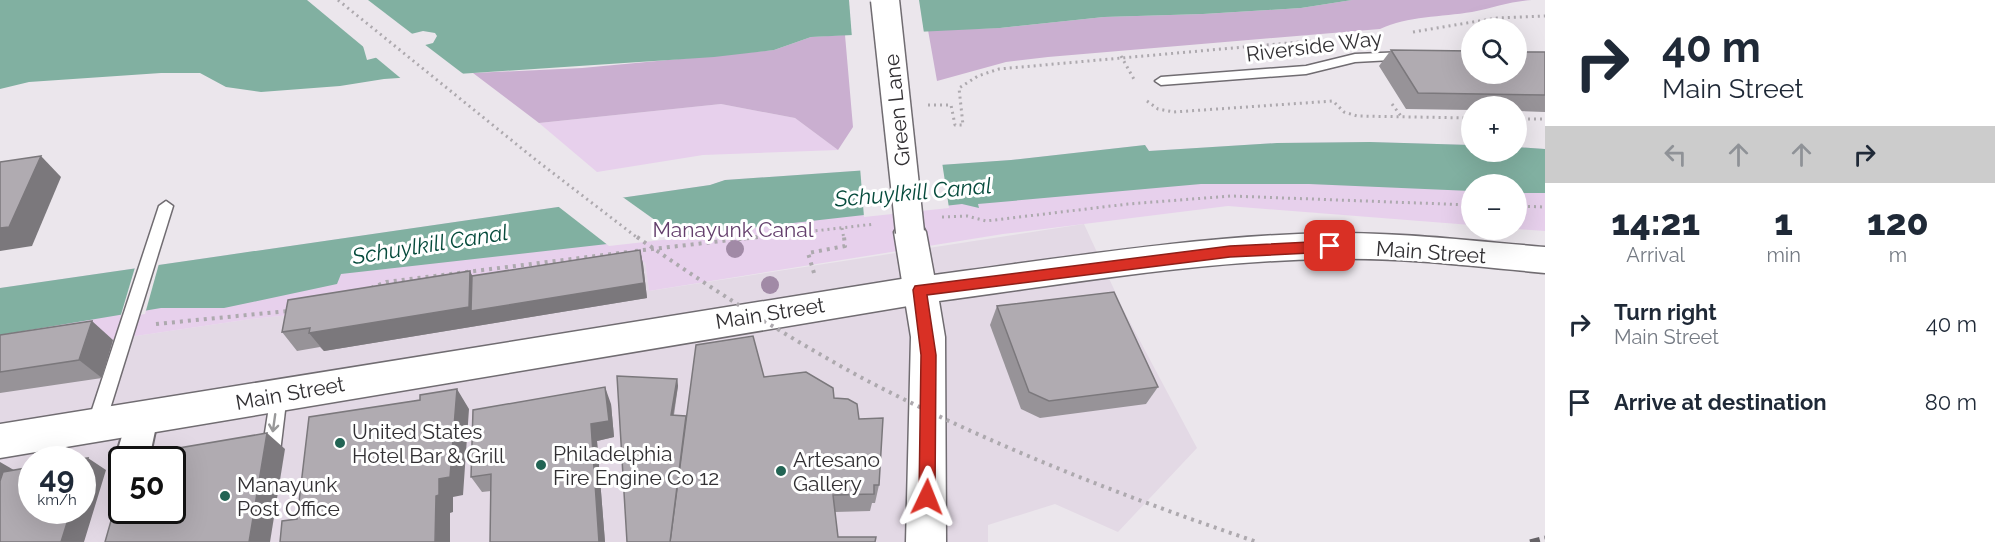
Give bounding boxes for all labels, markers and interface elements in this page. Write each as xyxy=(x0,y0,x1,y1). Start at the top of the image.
map controls xyxy=(1461,18,1527,240)
button: search xyxy=(1461,18,1527,84)
text: 40 m xyxy=(1662,23,1761,72)
icon: right xyxy=(1563,24,1641,102)
street label: Riverside Way xyxy=(1245,25,1383,67)
street label: Green Lane xyxy=(879,53,915,167)
text: Main Street xyxy=(1662,73,1804,104)
button: + xyxy=(1461,96,1527,162)
icon: left xyxy=(1659,138,1692,171)
icon: ahead xyxy=(1722,138,1755,171)
icon: ahead xyxy=(1785,138,1818,171)
icon: right xyxy=(1848,138,1881,171)
water label: Schuylkill Canal xyxy=(832,172,993,212)
button: − xyxy=(1461,174,1527,240)
text: 14:21 xyxy=(1611,201,1700,243)
text: 1 xyxy=(1774,201,1793,243)
text: 120 xyxy=(1867,201,1929,243)
park label: Manayunk Canal xyxy=(653,217,814,242)
water label: Schuylkill Canal xyxy=(349,219,510,269)
pin xyxy=(1304,220,1355,271)
icon: arrive xyxy=(1313,229,1346,262)
street label: Main Street xyxy=(1375,236,1487,268)
text: Arrival xyxy=(1626,243,1685,267)
text: min xyxy=(1766,243,1801,267)
text: m xyxy=(1889,243,1907,267)
street label: Main Street xyxy=(714,292,826,334)
text: Turn right xyxy=(1614,299,1717,325)
icon: right xyxy=(1563,308,1596,341)
text: 40 m xyxy=(1926,311,1977,337)
text: Main Street xyxy=(1614,325,1719,349)
street label: Main Street xyxy=(234,371,346,415)
icon: arrive xyxy=(1563,386,1596,419)
text: Arrive at destination xyxy=(1614,389,1827,415)
text: 80 m xyxy=(1925,389,1977,415)
one-way arrow xyxy=(269,413,280,433)
place label: United States Hotel Bar & Grill xyxy=(352,419,505,468)
marker: United States Hotel Bar & Grill xyxy=(333,436,347,450)
place label: Philadelphia Fire Engine Co 12 xyxy=(553,441,719,490)
speed limit sign: 50 xyxy=(108,446,186,524)
place label: Artesano Gallery xyxy=(793,447,880,496)
marker: Philadelphia Fire Engine Co 12 xyxy=(534,458,548,472)
text: 49 xyxy=(40,460,74,495)
marker: Artesano Gallery xyxy=(774,464,788,478)
position arrow xyxy=(895,465,959,529)
place label: Manayunk Post Office xyxy=(237,472,340,521)
marker: Manayunk Post Office xyxy=(218,489,232,503)
text: km/h xyxy=(37,491,77,509)

